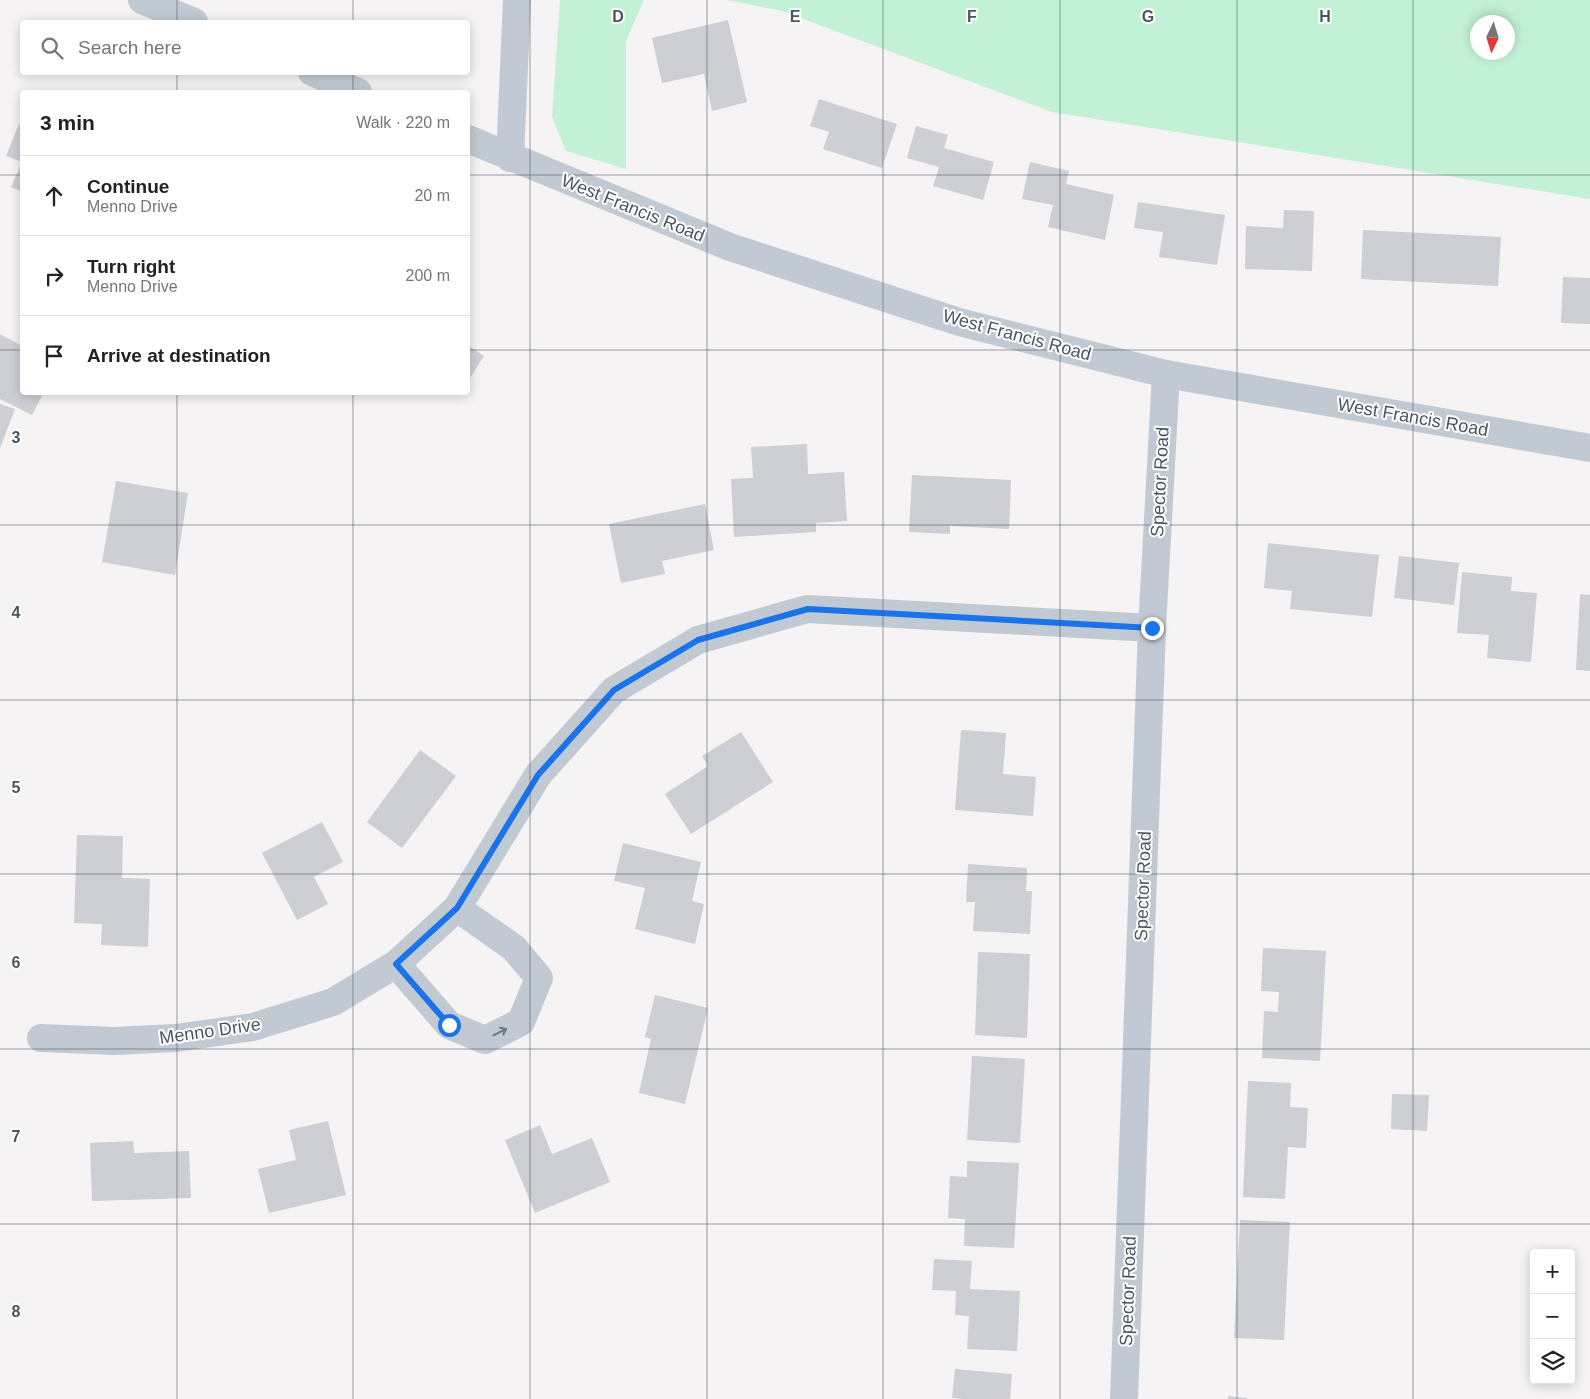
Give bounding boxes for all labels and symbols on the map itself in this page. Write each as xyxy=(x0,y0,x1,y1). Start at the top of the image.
text: D xyxy=(612,8,624,25)
text: E xyxy=(790,8,801,25)
text: F xyxy=(967,8,977,25)
text: G xyxy=(1142,8,1154,25)
text: H xyxy=(1319,8,1331,25)
north arrow xyxy=(1470,15,1515,60)
street label: West Francis Road xyxy=(558,170,708,246)
street label: West Francis Road xyxy=(941,306,1093,364)
street label: West Francis Road xyxy=(1336,394,1490,440)
street label: Spector Road xyxy=(1147,427,1173,537)
text: 3 xyxy=(12,429,21,446)
text: 4 xyxy=(12,604,21,621)
route end xyxy=(1141,617,1164,640)
text: 5 xyxy=(12,779,21,796)
street label: Spector Road xyxy=(1131,831,1155,941)
text: 6 xyxy=(12,954,21,971)
street label: Menno Drive xyxy=(158,1014,262,1048)
route start xyxy=(438,1014,461,1037)
one-way arrow xyxy=(492,1027,507,1036)
text: 7 xyxy=(12,1128,21,1145)
street label: Spector Road xyxy=(1116,1236,1140,1346)
text: 8 xyxy=(12,1303,21,1320)

